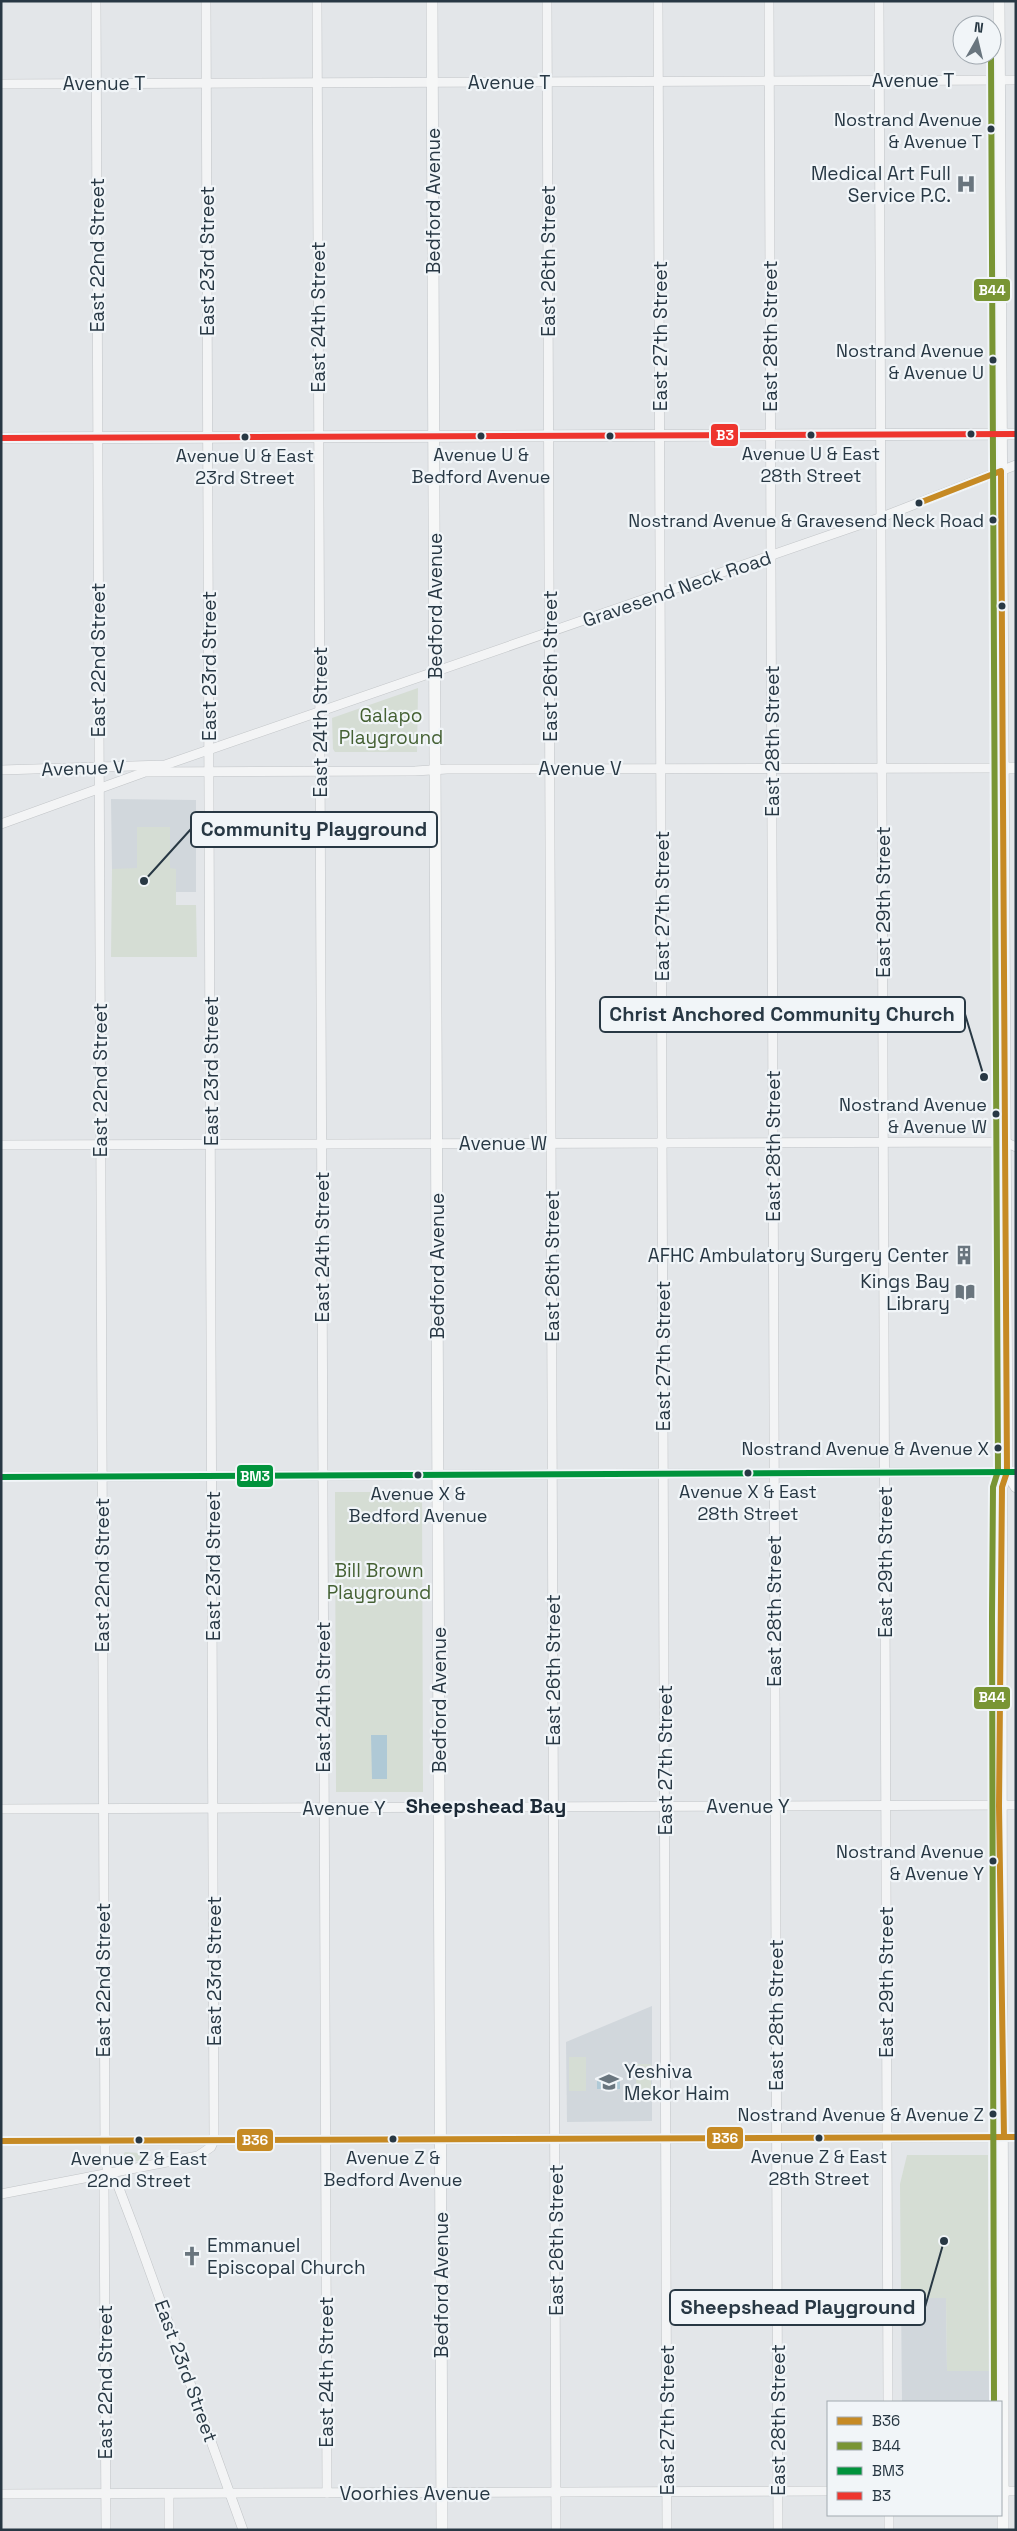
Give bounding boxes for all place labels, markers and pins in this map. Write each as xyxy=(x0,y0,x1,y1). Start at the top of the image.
place label: Nostrand Avenue & Avenue T xyxy=(834,108,982,153)
marker: Nostrand Avenue & Avenue T xyxy=(986,124,996,134)
place label: Medical Art Full Service P.C. xyxy=(811,161,951,208)
hospital icon: Medical Art Full Service P.C. xyxy=(955,173,977,195)
place label: Nostrand Avenue & Avenue U xyxy=(836,339,984,384)
marker: Nostrand Avenue & Avenue U xyxy=(988,355,998,365)
unlabelled marker xyxy=(966,429,976,439)
marker: Avenue U & East 28th Street xyxy=(806,430,816,440)
marker: Avenue U & Bedford Avenue xyxy=(476,431,486,441)
unlabelled marker xyxy=(605,431,615,441)
marker: Avenue U & East 23rd Street xyxy=(240,432,250,442)
place label: Avenue U & East 28th Street xyxy=(742,442,880,487)
place label: Avenue U & Bedford Avenue xyxy=(412,443,550,488)
place label: Avenue U & East 23rd Street xyxy=(176,444,314,489)
unlabelled marker xyxy=(914,498,924,508)
place label: Nostrand Avenue & Gravesend Neck Road xyxy=(628,509,984,532)
marker: Nostrand Avenue & Gravesend Neck Road xyxy=(988,515,998,525)
unlabelled marker xyxy=(997,601,1007,611)
callout: Community Playground xyxy=(191,812,437,847)
callout: Christ Anchored Community Church xyxy=(600,997,965,1032)
place label: Nostrand Avenue & Avenue W xyxy=(839,1093,987,1138)
marker: Nostrand Avenue & Avenue W xyxy=(991,1109,1001,1119)
place label: AFHC Ambulatory Surgery Center xyxy=(648,1243,949,1268)
building icon: AFHC Ambulatory Surgery Center xyxy=(953,1244,975,1266)
place label: Kings Bay Library xyxy=(860,1269,950,1316)
library icon: Kings Bay Library xyxy=(954,1281,976,1303)
place label: Nostrand Avenue & Avenue X xyxy=(741,1437,989,1460)
marker: Nostrand Avenue & Avenue X xyxy=(993,1443,1003,1453)
marker: Avenue X & East 28th Street xyxy=(743,1468,753,1478)
marker: Avenue X & Bedford Avenue xyxy=(413,1470,423,1480)
place label: Avenue X & East 28th Street xyxy=(679,1480,817,1525)
place label: Avenue X & Bedford Avenue xyxy=(349,1482,487,1527)
place label: Nostrand Avenue & Avenue Y xyxy=(836,1840,984,1885)
marker: Nostrand Avenue & Avenue Y xyxy=(988,1856,998,1866)
place label: Yeshiva Mekor Haim xyxy=(624,2059,730,2106)
school or university icon: Yeshiva Mekor Haim xyxy=(598,2071,620,2093)
place label: Nostrand Avenue & Avenue Z xyxy=(737,2103,984,2126)
marker: Nostrand Avenue & Avenue Z xyxy=(988,2109,998,2119)
marker: Avenue Z & East 28th Street xyxy=(814,2133,824,2143)
marker: Avenue Z & Bedford Avenue xyxy=(388,2134,398,2144)
marker: Avenue Z & East 22nd Street xyxy=(134,2135,144,2145)
place label: Avenue Z & East 28th Street xyxy=(751,2145,887,2190)
place label: Avenue Z & Bedford Avenue xyxy=(324,2146,462,2191)
place label: Avenue Z & East 22nd Street xyxy=(71,2147,207,2192)
place label: Emmanuel Episcopal Church xyxy=(207,2233,366,2280)
church icon: Emmanuel Episcopal Church xyxy=(181,2245,203,2267)
callout: Sheepshead Playground xyxy=(670,2290,925,2325)

